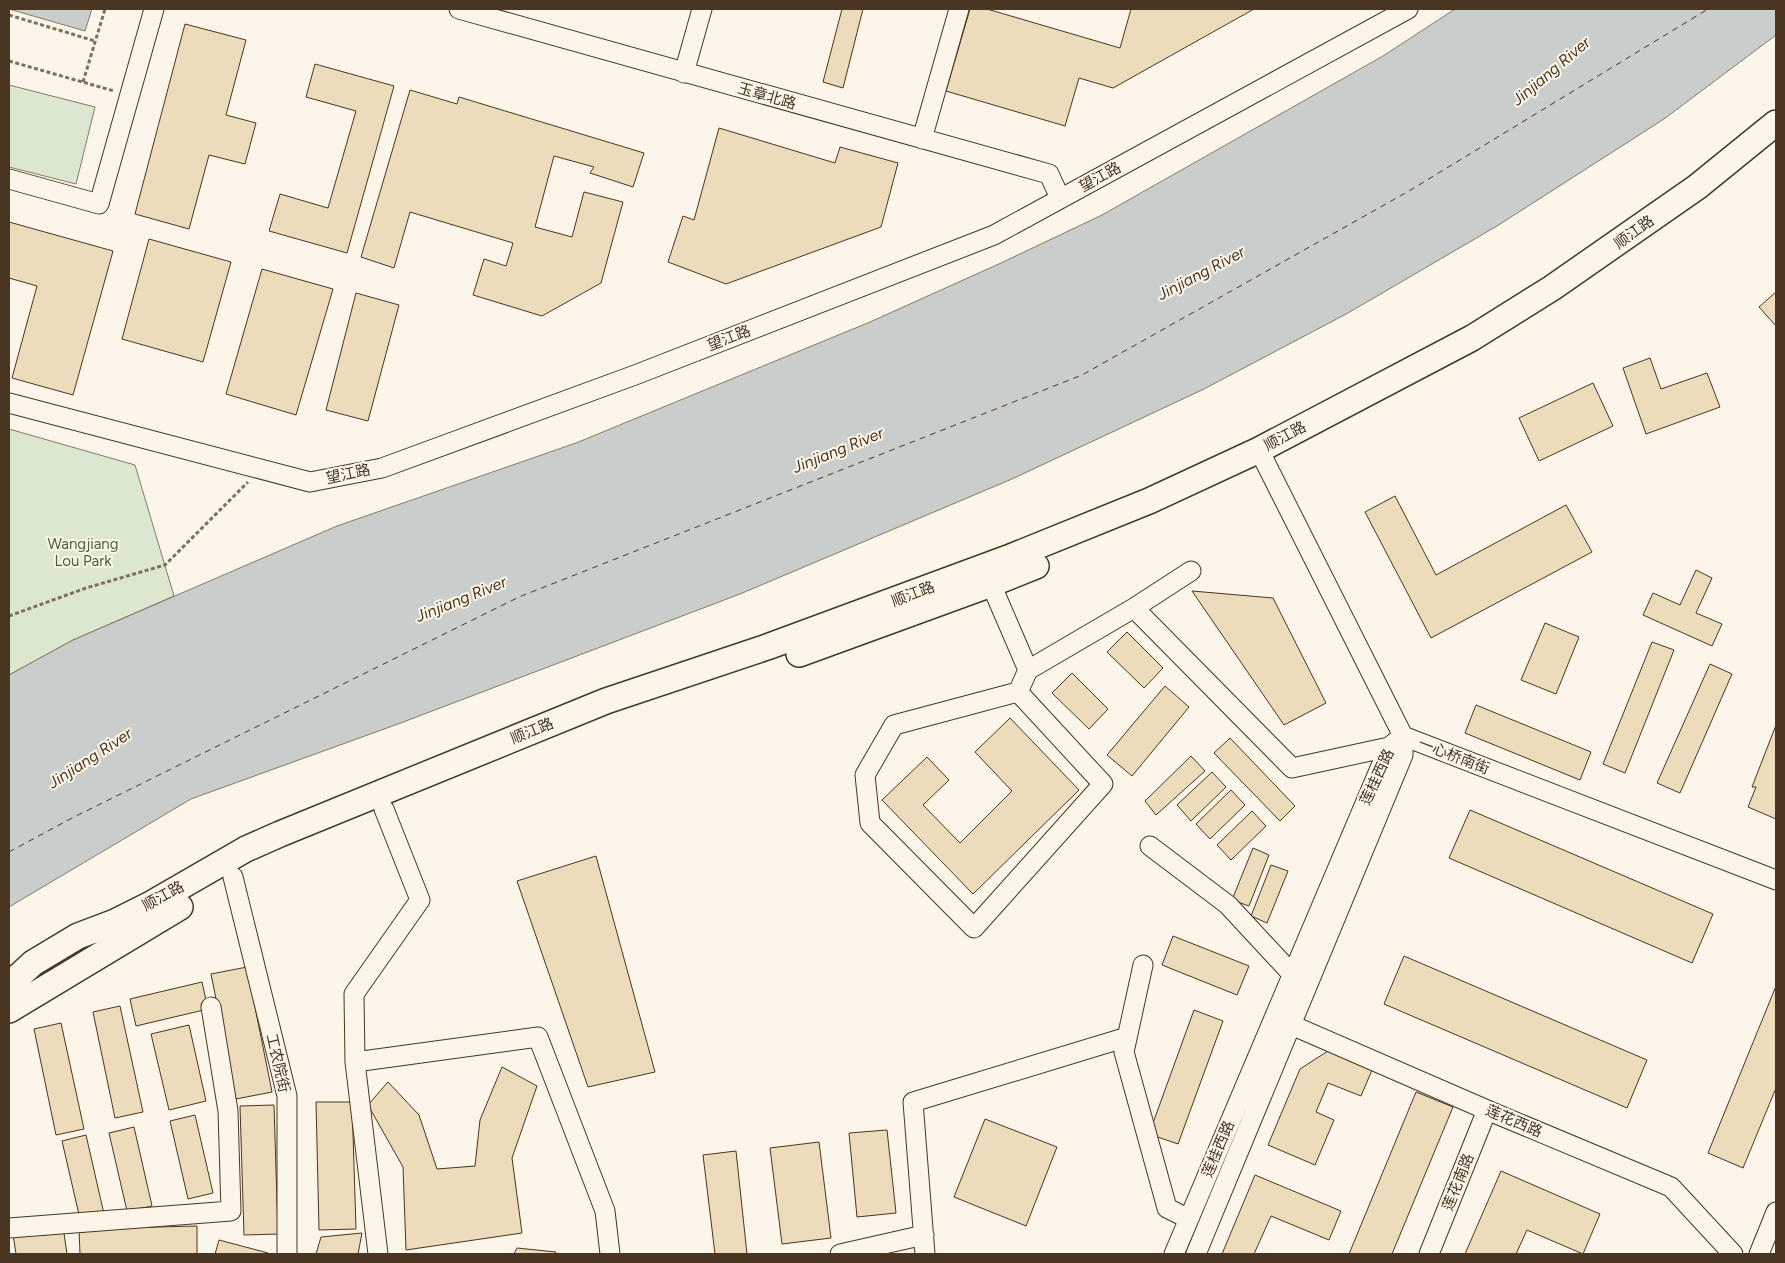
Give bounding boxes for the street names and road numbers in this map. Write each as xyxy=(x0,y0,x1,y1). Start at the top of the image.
street label: 玉章北路 xyxy=(736,79,798,113)
street label: 望江路 xyxy=(1076,158,1124,196)
street label: 顺江路 xyxy=(1611,211,1657,253)
street label: 望江路 xyxy=(705,322,753,354)
street label: 顺江路 xyxy=(1261,417,1309,455)
street label: 望江路 xyxy=(324,461,372,487)
street label: 顺江路 xyxy=(889,578,937,610)
street label: 顺江路 xyxy=(508,714,556,748)
street label: 一心桥南街 xyxy=(1416,734,1492,778)
street label: 莲桂西路 xyxy=(1356,746,1398,808)
street label: 顺江路 xyxy=(139,877,187,915)
street label: 工农院街 xyxy=(262,1032,294,1094)
street label: 莲花西路 xyxy=(1483,1101,1545,1141)
street label: 莲桂西路 xyxy=(1198,1118,1238,1180)
street label: 莲花南路 xyxy=(1438,1151,1478,1213)

